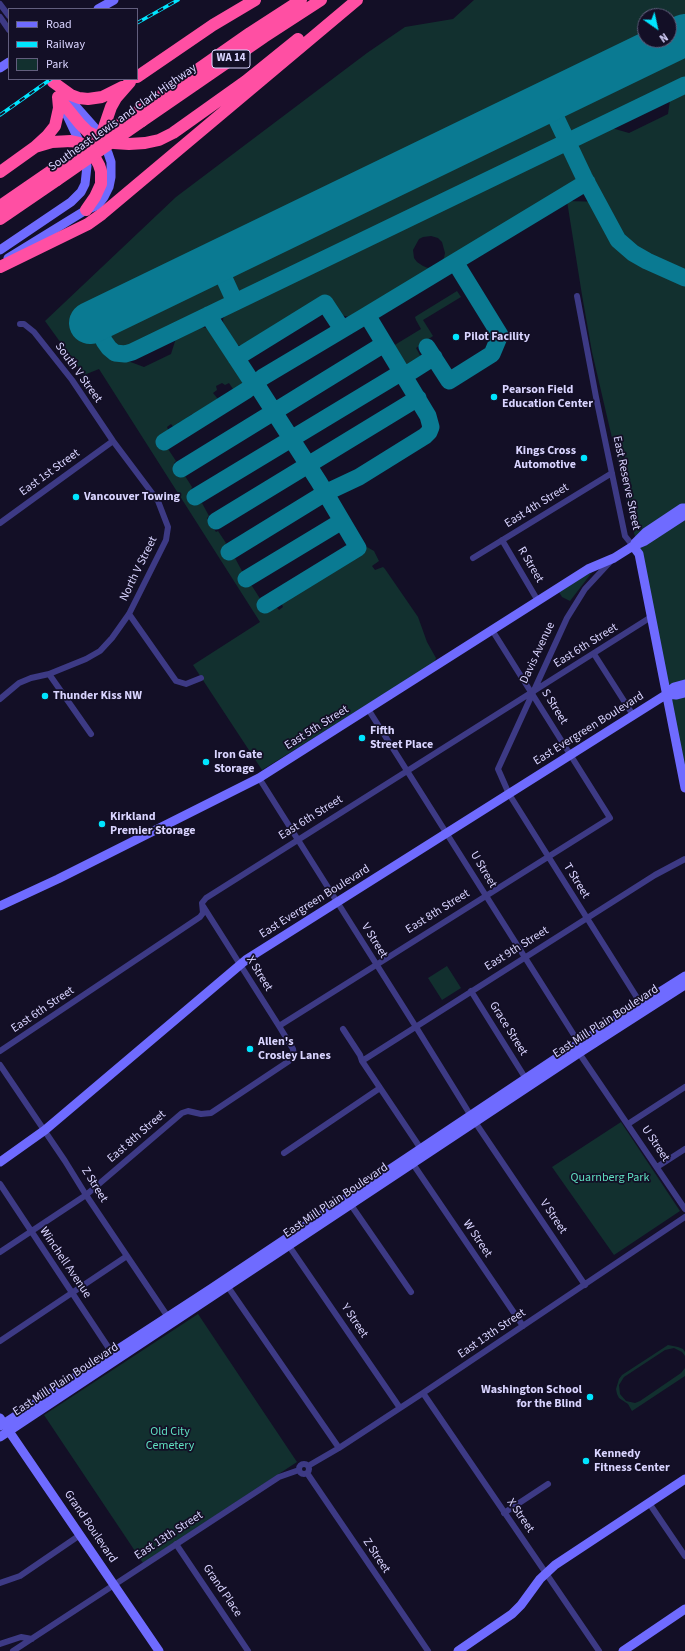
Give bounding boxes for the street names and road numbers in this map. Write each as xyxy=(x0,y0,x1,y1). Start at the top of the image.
road number: WA 14 xyxy=(212,50,250,68)
street label: Southeast Lewis and Clark Highway xyxy=(46,61,200,175)
street label: South V Street xyxy=(51,340,105,406)
street label: East Reserve Street xyxy=(609,435,643,531)
street label: East 1st Street xyxy=(17,446,83,500)
street label: East 4th Street xyxy=(502,481,572,531)
street label: North V Street xyxy=(117,534,161,604)
street label: R Street xyxy=(514,544,546,586)
street label: Davis Avenue xyxy=(517,620,559,686)
street label: East 6th Street xyxy=(551,621,621,671)
street label: S Street xyxy=(538,687,570,727)
street label: East Evergreen Boulevard xyxy=(531,689,647,769)
street label: East 5th Street xyxy=(282,703,352,753)
street label: East 6th Street xyxy=(276,793,346,843)
street label: U Street xyxy=(466,849,500,891)
street label: T Street xyxy=(560,861,592,901)
street label: East Evergreen Boulevard xyxy=(257,862,373,942)
street label: East 8th Street xyxy=(403,887,473,937)
street label: V Street xyxy=(358,921,390,961)
street label: East 9th Street xyxy=(482,924,552,974)
street label: X Street xyxy=(243,954,275,994)
street label: East Mill Plain Boulevard xyxy=(551,982,661,1062)
street label: East 6th Street xyxy=(9,984,77,1036)
street label: Grace Street xyxy=(486,999,530,1059)
street label: East 8th Street xyxy=(105,1108,169,1166)
street label: U Street xyxy=(638,1123,672,1165)
street label: East Mill Plain Boulevard xyxy=(281,1161,391,1241)
street label: Z Street xyxy=(78,1165,110,1205)
street label: V Street xyxy=(536,1197,570,1237)
street label: W Street xyxy=(459,1218,495,1260)
street label: Winchell Avenue xyxy=(36,1225,94,1301)
street label: Y Street xyxy=(337,1301,371,1341)
street label: East 13th Street xyxy=(455,1306,529,1362)
street label: East Mill Plain Boulevard xyxy=(11,1340,121,1420)
street label: Grand Boulevard xyxy=(60,1488,120,1566)
street label: X Street xyxy=(503,1496,537,1536)
street label: East 13th Street xyxy=(132,1509,206,1563)
street label: Z Street xyxy=(359,1536,393,1576)
street label: Grand Place xyxy=(199,1562,245,1620)

